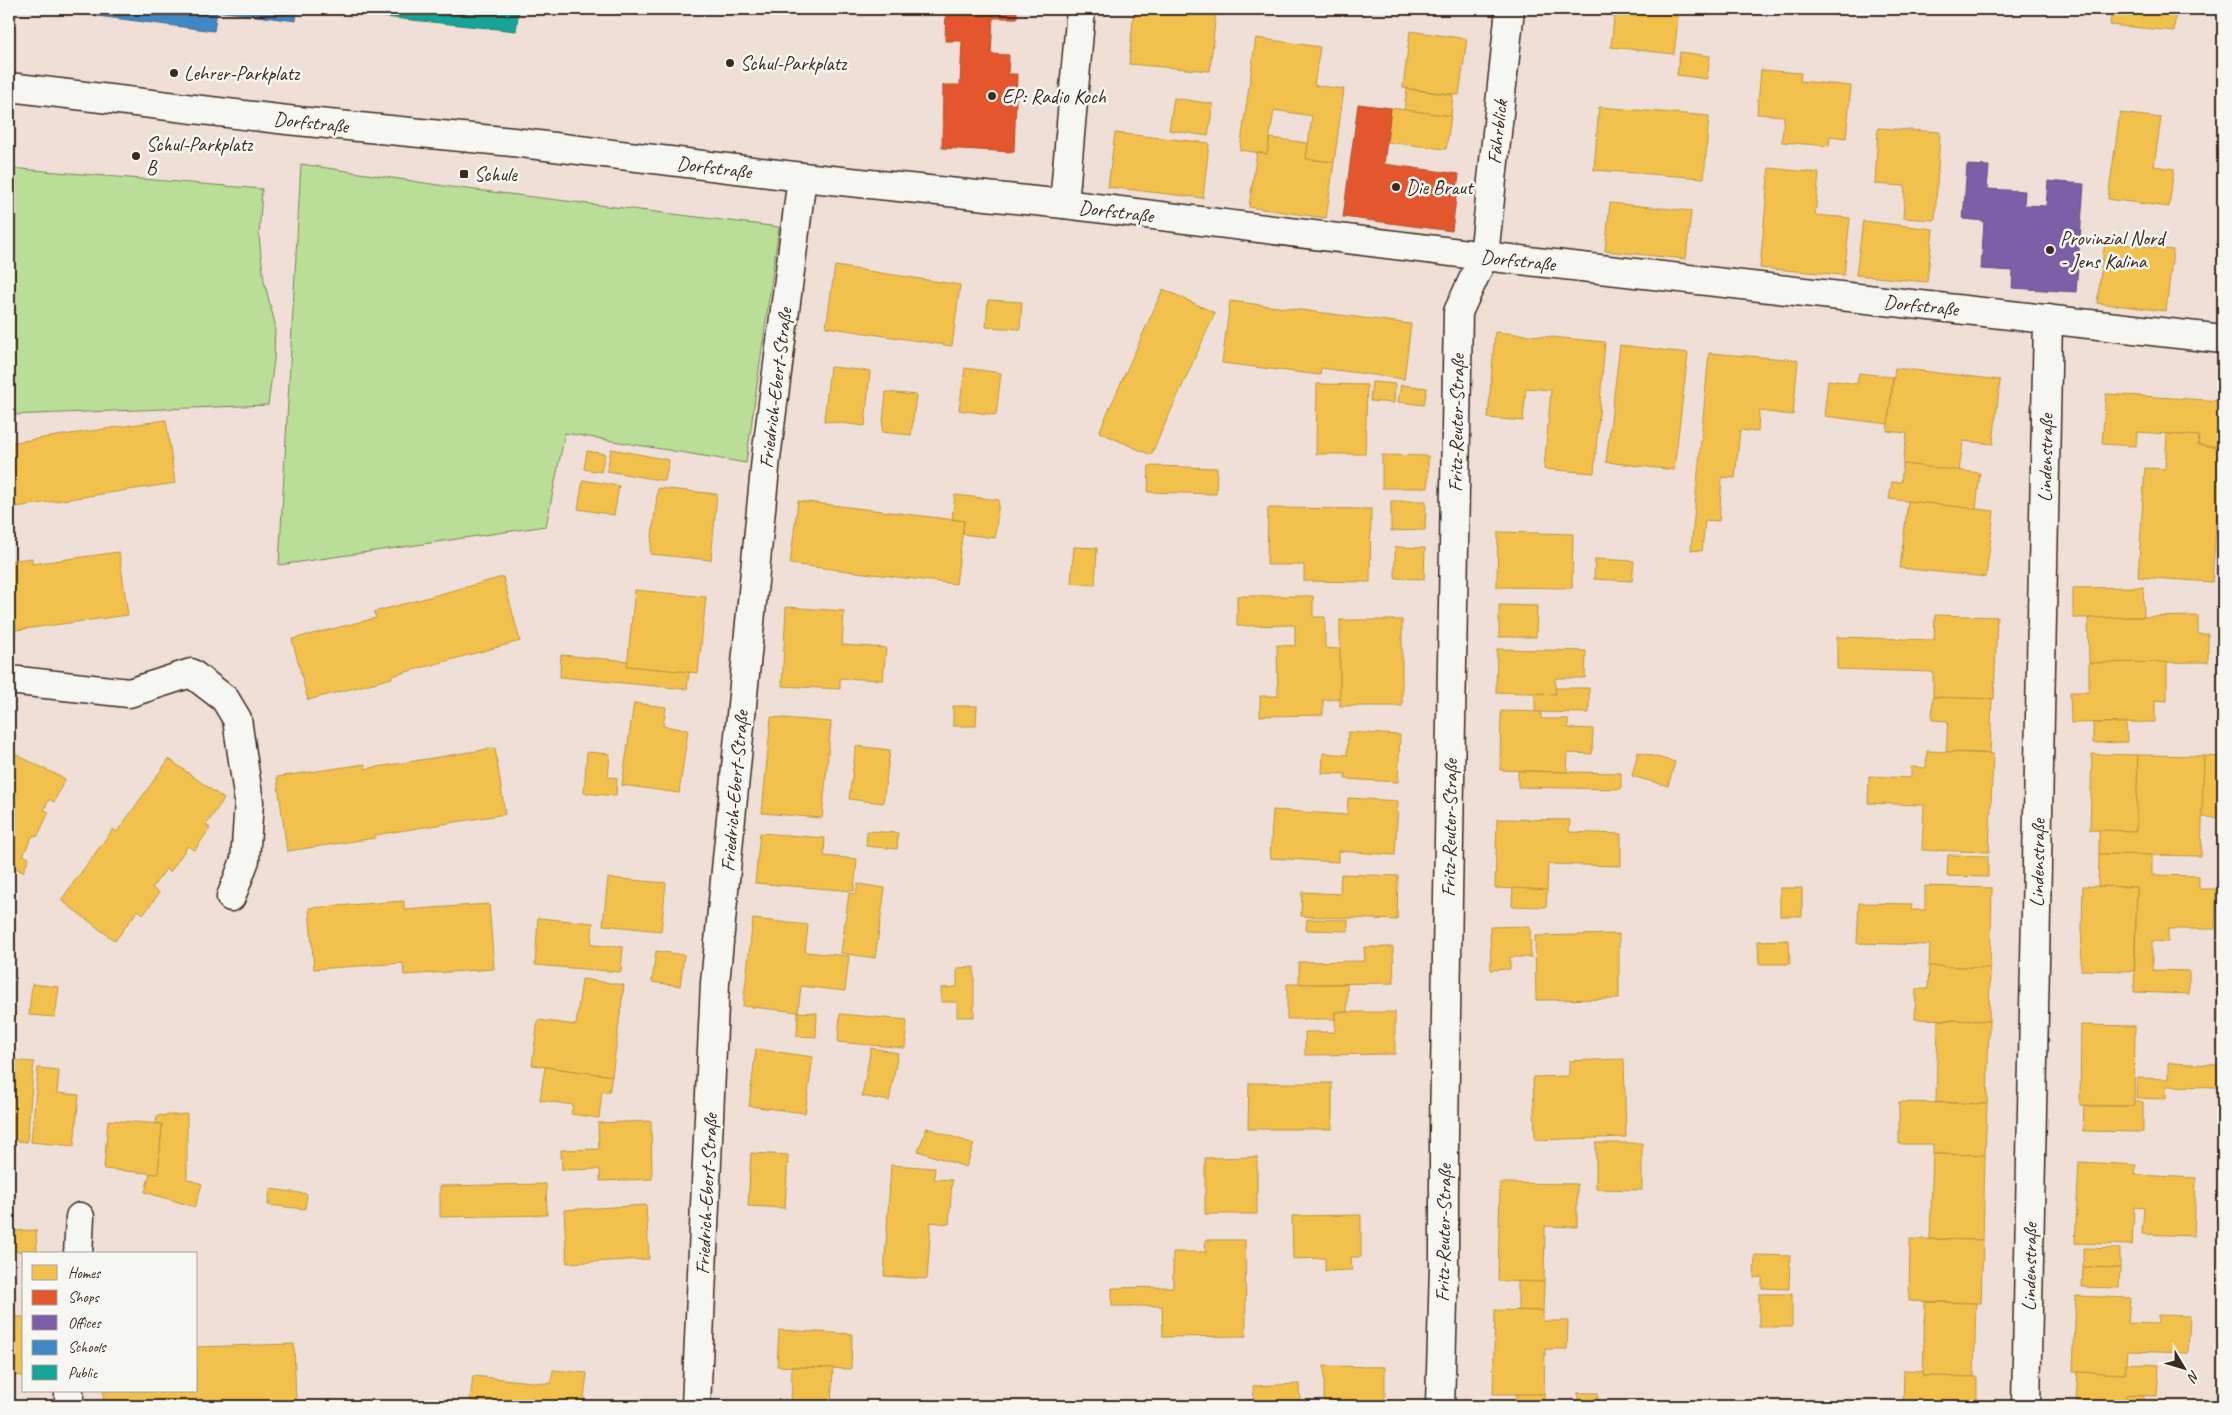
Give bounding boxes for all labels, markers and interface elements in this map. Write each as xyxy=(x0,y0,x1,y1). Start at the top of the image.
place label: Schul-Parkplatz xyxy=(740,51,848,76)
marker: Schul-Parkplatz xyxy=(724,57,736,69)
place label: Lehrer-Parkplatz xyxy=(184,61,301,86)
marker: Lehrer-Parkplatz xyxy=(168,67,180,79)
place label: EP: Radio Koch xyxy=(1002,84,1107,109)
marker: EP: Radio Koch xyxy=(986,90,998,102)
street label: Fährblick xyxy=(1482,97,1513,165)
street label: Dorfstraße xyxy=(272,106,351,139)
place label: Schul-Parkplatz B xyxy=(146,132,254,180)
marker: Schul-Parkplatz B xyxy=(130,150,142,162)
street label: Dorfstraße xyxy=(675,151,754,185)
place label: Schule xyxy=(474,162,518,187)
marker: Schule xyxy=(458,168,470,180)
place label: Die Braut xyxy=(1406,175,1475,200)
marker: Die Braut xyxy=(1390,181,1402,193)
street label: Dorfstraße xyxy=(1077,195,1156,229)
place label: Provinzial Nord - Jens Kalina xyxy=(2060,226,2167,274)
street label: Dorfstraße xyxy=(1479,244,1558,277)
marker: Provinzial Nord - Jens Kalina xyxy=(2044,244,2056,256)
street label: Dorfstraße xyxy=(1882,289,1961,322)
street label: Friedrich-Ebert-Straße xyxy=(753,305,798,470)
street label: Fritz-Reuter-Straße xyxy=(1443,352,1470,492)
street label: Lindenstraße xyxy=(2032,412,2059,502)
street label: Friedrich-Ebert-Straße xyxy=(715,708,754,872)
street label: Fritz-Reuter-Straße xyxy=(1436,757,1463,897)
street label: Lindenstraße xyxy=(2024,817,2051,907)
street label: Friedrich-Ebert-Straße xyxy=(690,1111,723,1275)
street label: Fritz-Reuter-Straße xyxy=(1430,1162,1457,1302)
street label: Lindenstraße xyxy=(2016,1221,2043,1311)
legend xyxy=(22,1252,198,1392)
text: Homes xyxy=(68,1264,102,1283)
text: Shops xyxy=(68,1288,101,1307)
text: Offices xyxy=(68,1314,102,1333)
text: Schools xyxy=(68,1338,107,1357)
north arrow xyxy=(2160,1342,2210,1392)
text: Public xyxy=(68,1364,98,1383)
text: N xyxy=(2183,1367,2203,1386)

